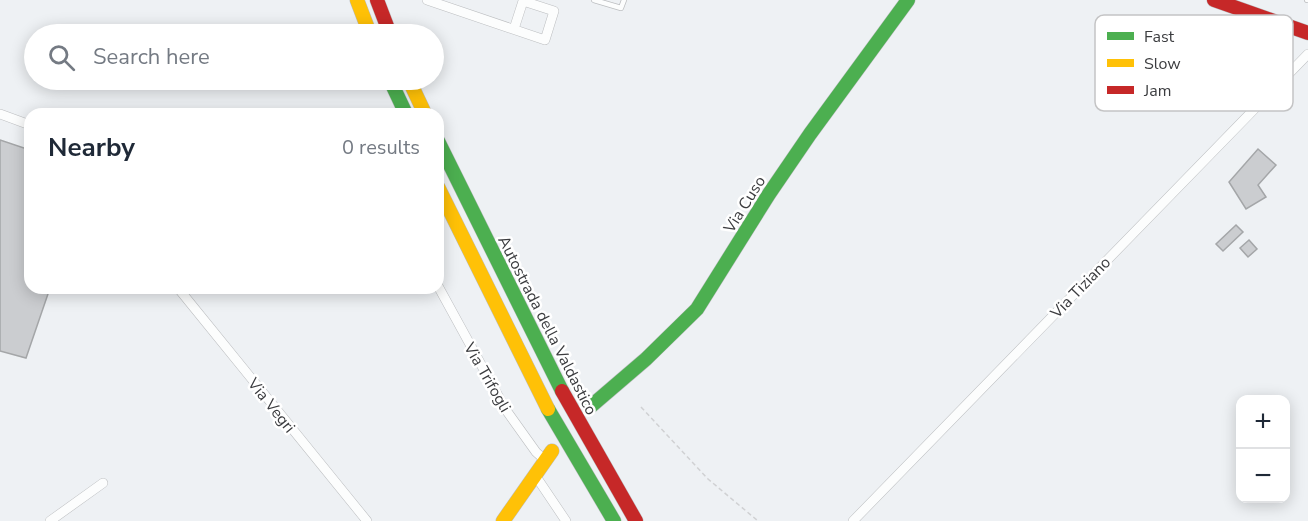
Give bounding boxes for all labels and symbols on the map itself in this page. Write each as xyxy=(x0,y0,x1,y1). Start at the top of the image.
legend xyxy=(1095,15,1293,111)
text: Fast xyxy=(1144,26,1175,48)
text: Slow xyxy=(1144,53,1181,75)
text: Jam xyxy=(1143,80,1171,102)
street label: Via Cuso xyxy=(718,172,771,238)
street label: Autostrada della Valdastico xyxy=(492,232,602,419)
street label: Via Tiziano xyxy=(1045,252,1116,324)
street label: Via Trifogli xyxy=(458,338,516,416)
street label: Via Vegri xyxy=(242,373,300,438)

